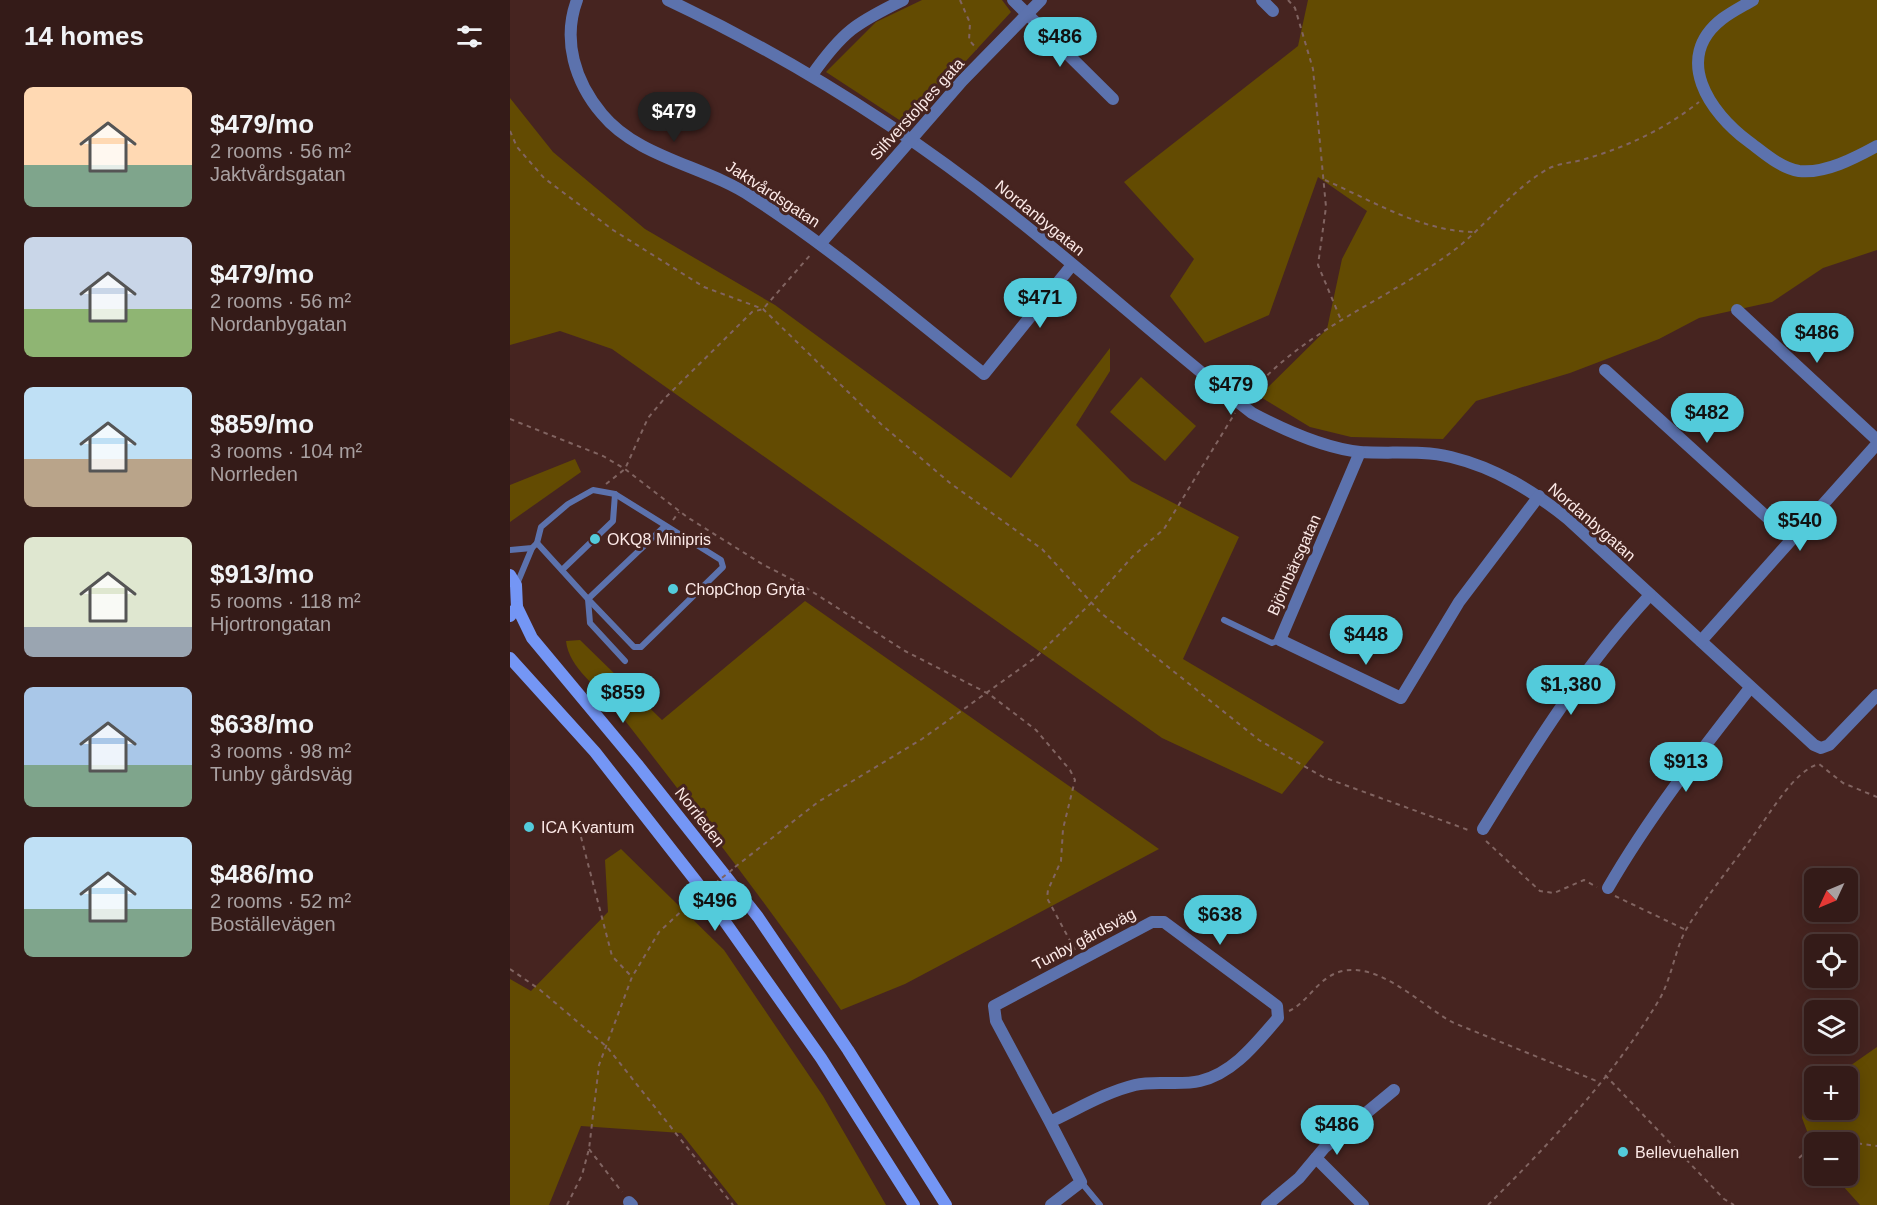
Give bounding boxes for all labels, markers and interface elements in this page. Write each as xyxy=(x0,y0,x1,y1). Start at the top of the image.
pin: $486 xyxy=(1024,17,1096,68)
icon: filters xyxy=(453,20,486,53)
text: 14 homes xyxy=(24,21,144,51)
text: $486 xyxy=(1038,25,1082,47)
street label: Silfverstolpes gata xyxy=(867,55,967,163)
pin: $479 xyxy=(638,92,710,143)
text: $479 xyxy=(652,100,696,122)
text: $479/mo xyxy=(210,109,314,139)
icon: home xyxy=(72,111,144,183)
text: 2 rooms · 56 m² xyxy=(210,140,351,162)
street label: Jaktvårdsgatan xyxy=(723,157,823,231)
text: Jaktvårdsgatan xyxy=(210,163,346,185)
street label: Nordanbygatan xyxy=(992,177,1088,259)
text: $479/mo xyxy=(210,259,314,289)
icon: home xyxy=(72,261,144,333)
pin: $471 xyxy=(1004,278,1076,329)
text: $471 xyxy=(1018,286,1062,308)
text: 2 rooms · 56 m² xyxy=(210,290,351,312)
text: Nordanbygatan xyxy=(210,313,347,335)
pin: $486 xyxy=(1781,313,1853,364)
text: $486 xyxy=(1795,321,1839,343)
pin: $479 xyxy=(1195,365,1267,416)
text: $479 xyxy=(1209,373,1253,395)
pin: $482 xyxy=(1671,393,1743,444)
text: $482 xyxy=(1685,401,1729,423)
text: $859/mo xyxy=(210,409,314,439)
icon: home xyxy=(72,411,144,483)
text: 3 rooms · 104 m² xyxy=(210,440,362,462)
text: Norrleden xyxy=(210,463,298,485)
street label: Nordanbygatan xyxy=(1545,480,1639,564)
pin: $540 xyxy=(1764,501,1836,552)
text: $540 xyxy=(1778,509,1822,531)
street label: Björnbärsgatan xyxy=(1264,512,1324,618)
place label: OKQ8 Minipris xyxy=(607,531,711,548)
marker: OKQ8 Minipris xyxy=(588,532,602,546)
text: $913/mo xyxy=(210,559,314,589)
icon: home xyxy=(72,561,144,633)
place label: ChopChop Gryta xyxy=(685,581,805,598)
marker: ChopChop Gryta xyxy=(666,582,680,596)
text: 5 rooms · 118 m² xyxy=(210,590,361,612)
text: Hjortrongatan xyxy=(210,613,331,635)
pin: $448 xyxy=(1330,615,1402,666)
text: $448 xyxy=(1344,623,1388,645)
pin: $1,380 xyxy=(1522,665,1620,716)
pin: $859 xyxy=(587,673,659,724)
text: $1,380 xyxy=(1540,673,1602,695)
text: $859 xyxy=(601,681,645,703)
text: $638/mo xyxy=(210,709,314,739)
icon: home xyxy=(72,711,144,783)
text: 3 rooms · 98 m² xyxy=(210,740,351,762)
pin: $913 xyxy=(1650,742,1722,793)
text: $913 xyxy=(1664,750,1708,772)
text: Tunby gårdsväg xyxy=(210,763,353,785)
street label: Norrleden xyxy=(672,784,728,850)
place label: ICA Kvantum xyxy=(541,819,634,836)
marker: ICA Kvantum xyxy=(522,820,536,834)
text: $486/mo xyxy=(210,859,314,889)
icon: home xyxy=(72,861,144,933)
north arrow xyxy=(1804,868,1858,922)
map controls xyxy=(1804,868,1858,1186)
pin: $496 xyxy=(679,881,751,932)
text: $496 xyxy=(693,889,737,911)
text: 2 rooms · 52 m² xyxy=(210,890,351,912)
pin: $638 xyxy=(1184,895,1256,946)
text: $638 xyxy=(1198,903,1242,925)
street label: Tunby gårdsväg xyxy=(1030,905,1138,973)
text: Boställevägen xyxy=(210,913,336,935)
button: locate xyxy=(1804,934,1858,988)
button: layers xyxy=(1804,1000,1858,1054)
button: + xyxy=(1804,1066,1858,1120)
pin: $486 xyxy=(1301,1105,1373,1156)
text: $486 xyxy=(1315,1113,1359,1135)
button: − xyxy=(1804,1132,1858,1186)
place label: Bellevuehallen xyxy=(1635,1144,1739,1161)
marker: Bellevuehallen xyxy=(1616,1145,1630,1159)

